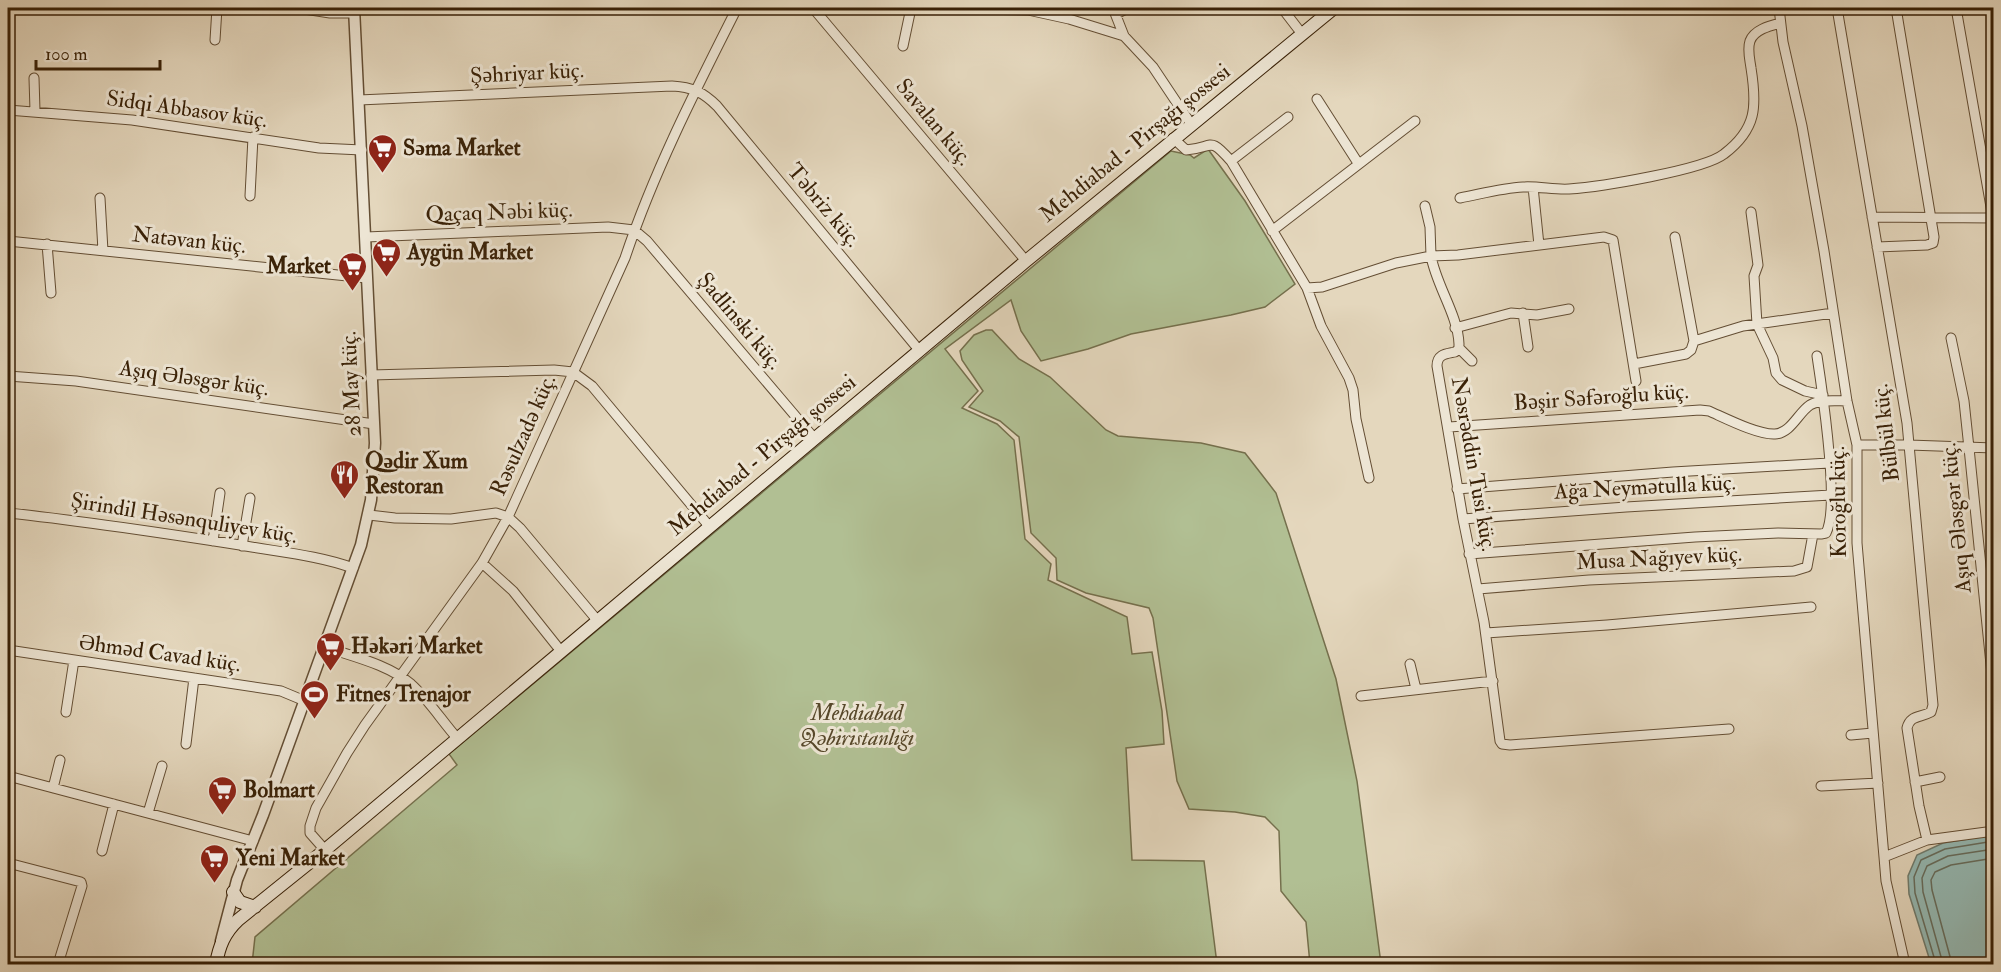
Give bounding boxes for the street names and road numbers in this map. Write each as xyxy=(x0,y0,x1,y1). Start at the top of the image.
street label: Şəhriyar küç. xyxy=(469,56,585,90)
street label: Mehdiabad - Pirşağı şossesi xyxy=(1034,57,1236,228)
street label: Savalan küç. xyxy=(890,73,978,171)
street label: Sidqi Abbasov küç. xyxy=(105,84,269,134)
street label: Təbriz küç. xyxy=(781,157,867,253)
street label: Qaçaq Nəbi küç. xyxy=(425,195,573,229)
street label: Natəvan küç. xyxy=(131,220,247,260)
street label: Şadlinski küç. xyxy=(691,267,789,375)
street label: 28 May küç. xyxy=(334,331,368,437)
street label: Aşıq Ələsgər küç. xyxy=(116,354,271,402)
street label: Mehdiabad - Pirşağı şossesi xyxy=(662,368,862,542)
street label: Rəsulzadə küç. xyxy=(484,370,562,500)
street label: Nəsrəddin Tusi küç. xyxy=(1445,374,1503,554)
street label: Bəşir Səfəroğlu küç. xyxy=(1513,377,1689,417)
street label: Bülbül küç. xyxy=(1866,382,1906,484)
street label: Aşıq Ələsgər küç. xyxy=(1934,442,1978,595)
street label: Koroğlu küç. xyxy=(1823,446,1853,558)
street label: Ağa Neymətulla küç. xyxy=(1552,468,1737,506)
street label: Şirindil Həsənquliyev küç. xyxy=(69,486,299,550)
street label: Musa Nağıyev küç. xyxy=(1575,540,1743,576)
street label: Əhməd Cavad küç. xyxy=(77,628,243,678)

